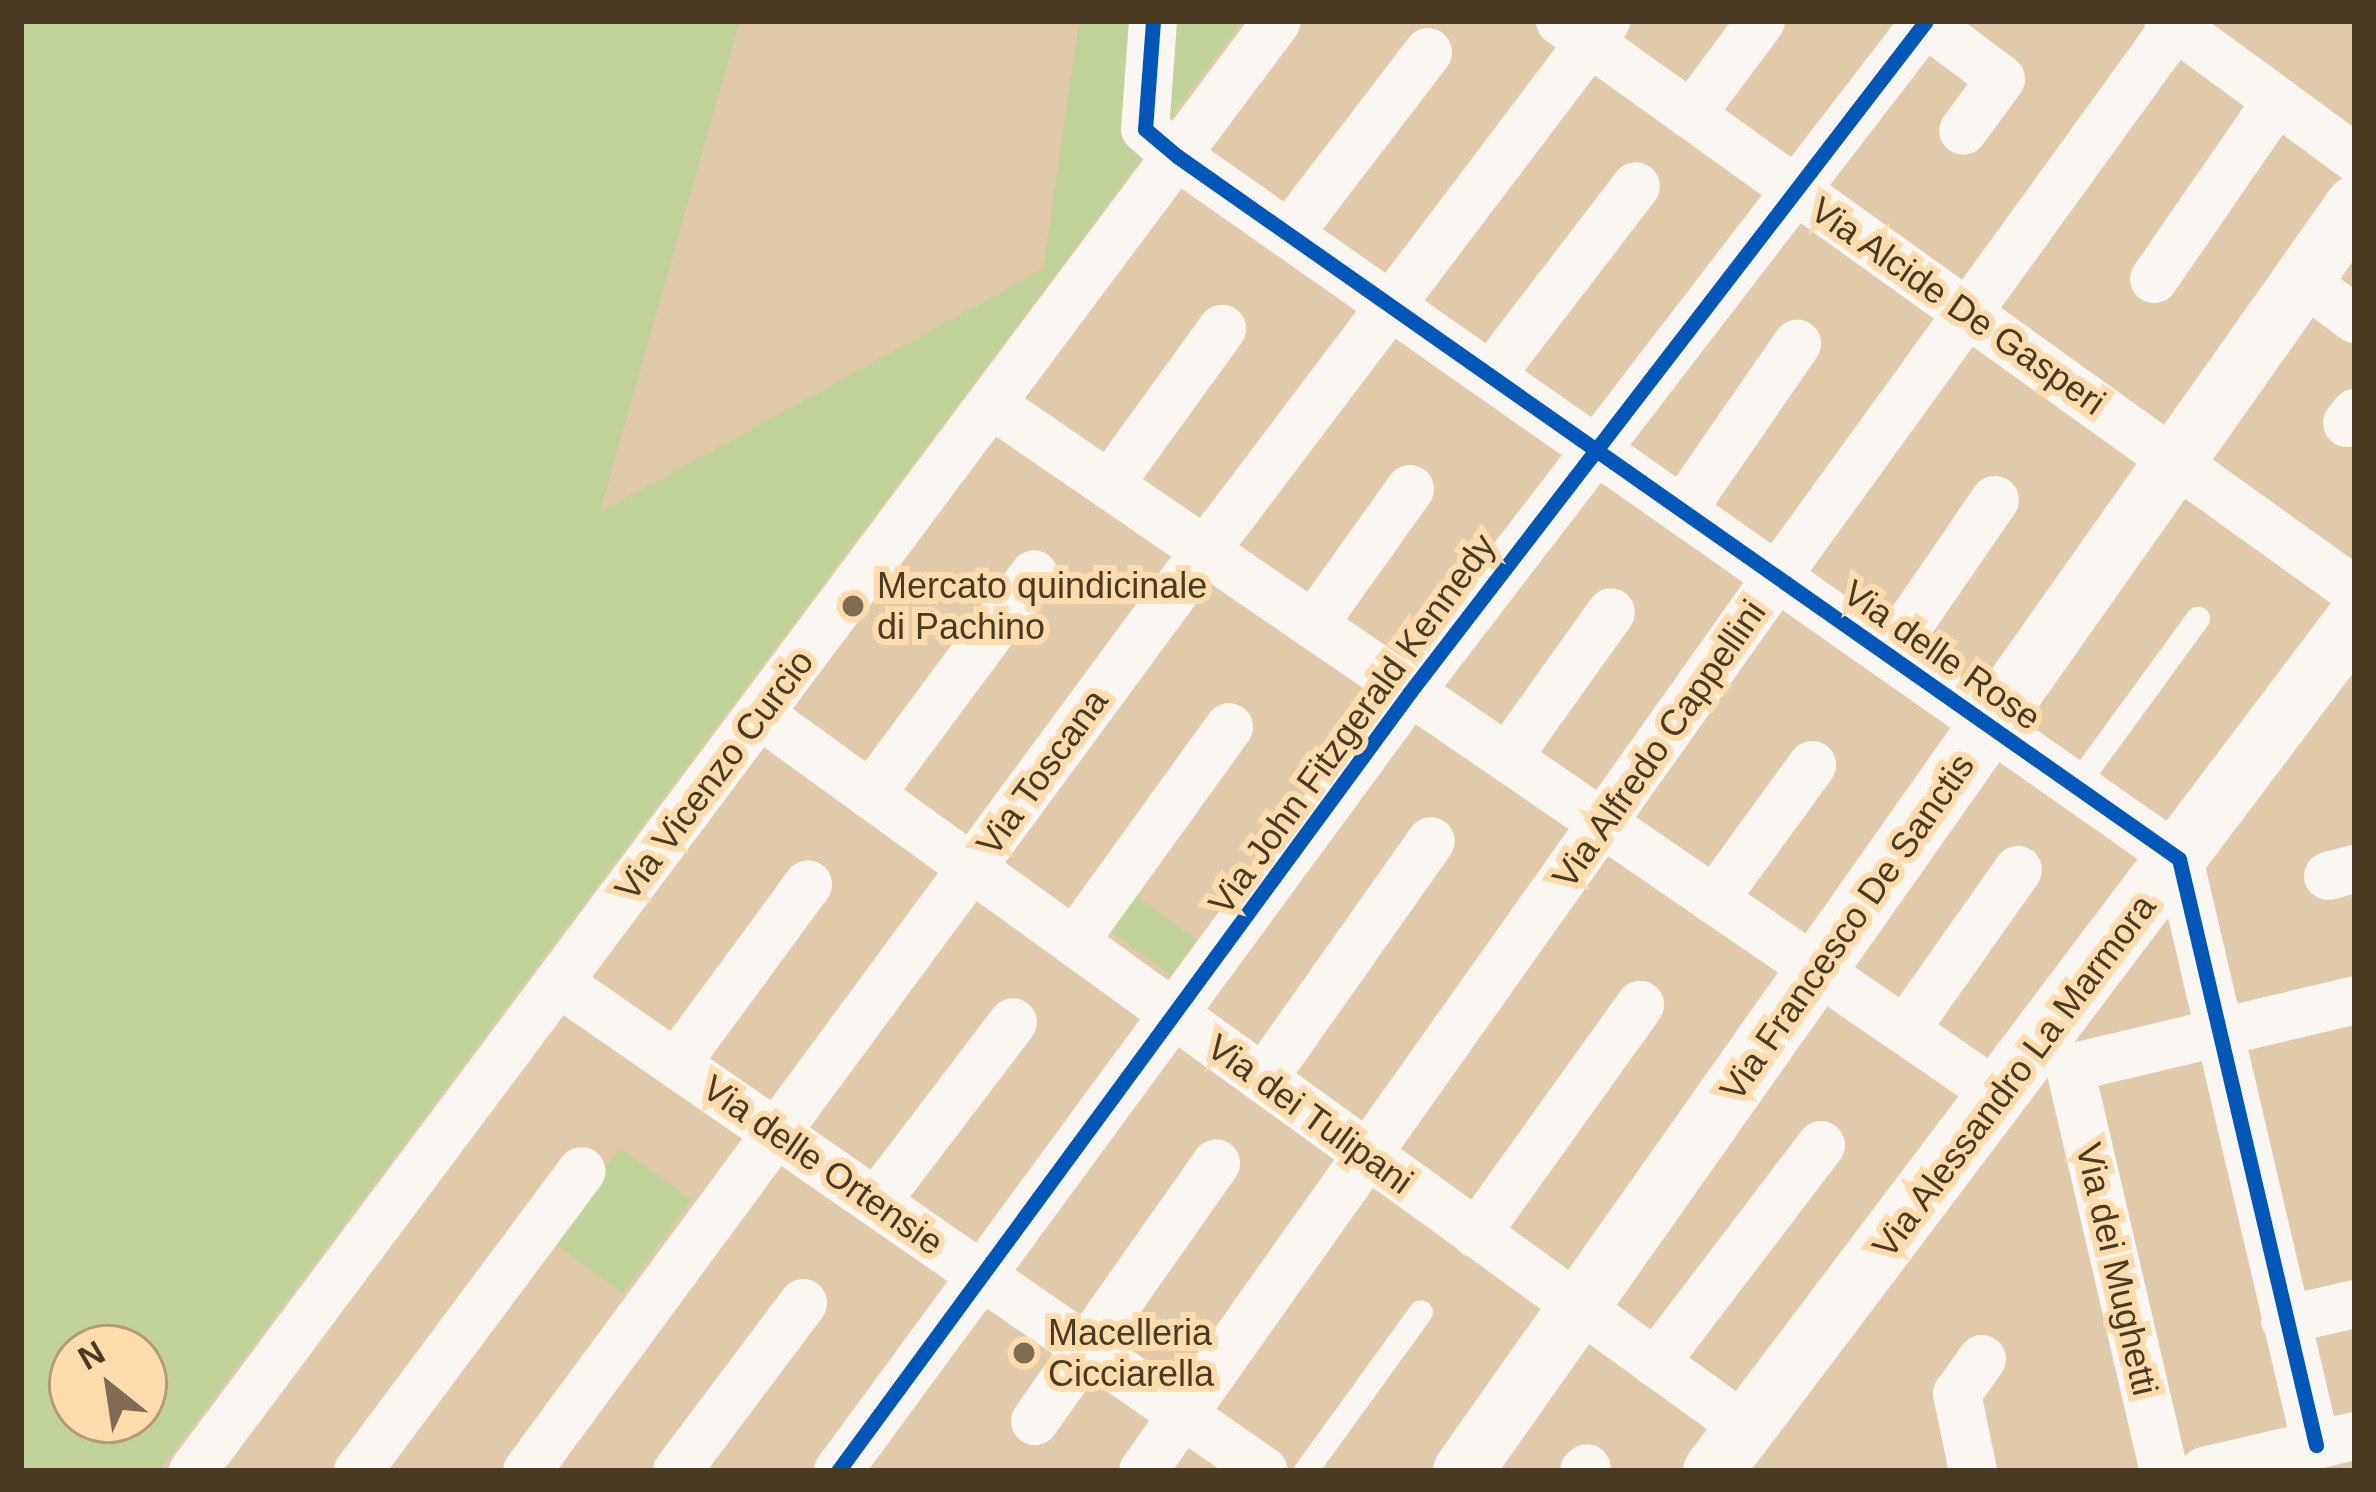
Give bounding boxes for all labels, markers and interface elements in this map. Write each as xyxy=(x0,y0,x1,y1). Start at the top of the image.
street label: Via Alcide De Gasperi xyxy=(1802,187,2114,425)
street label: Via John Fitzgerald Kennedy xyxy=(1199,525,1505,923)
place label: Mercato quindicinale di Pachino xyxy=(877,563,1207,648)
street label: Via delle Rose xyxy=(1835,571,2049,739)
street label: Via Alfredo Cappellini xyxy=(1543,591,1775,897)
marker: Mercato quindicinale di Pachino xyxy=(840,593,866,619)
street label: Via Vicenzo Curcio xyxy=(606,641,822,909)
street label: Via Toscana xyxy=(967,680,1117,864)
street label: Via Francesco De Sanctis xyxy=(1711,745,1983,1109)
street label: Via Alessandro La Marmora xyxy=(1863,885,2165,1267)
street label: Via dei Tulipani xyxy=(1199,1025,1421,1203)
street label: Via delle Ortensie xyxy=(694,1066,952,1264)
street label: Via dei Mughetti xyxy=(2067,1139,2167,1399)
place label: Macelleria Cicciarella xyxy=(1048,1310,1214,1395)
north arrow xyxy=(48,1324,168,1444)
text: N xyxy=(72,1333,111,1377)
marker: Macelleria Cicciarella xyxy=(1011,1340,1037,1366)

